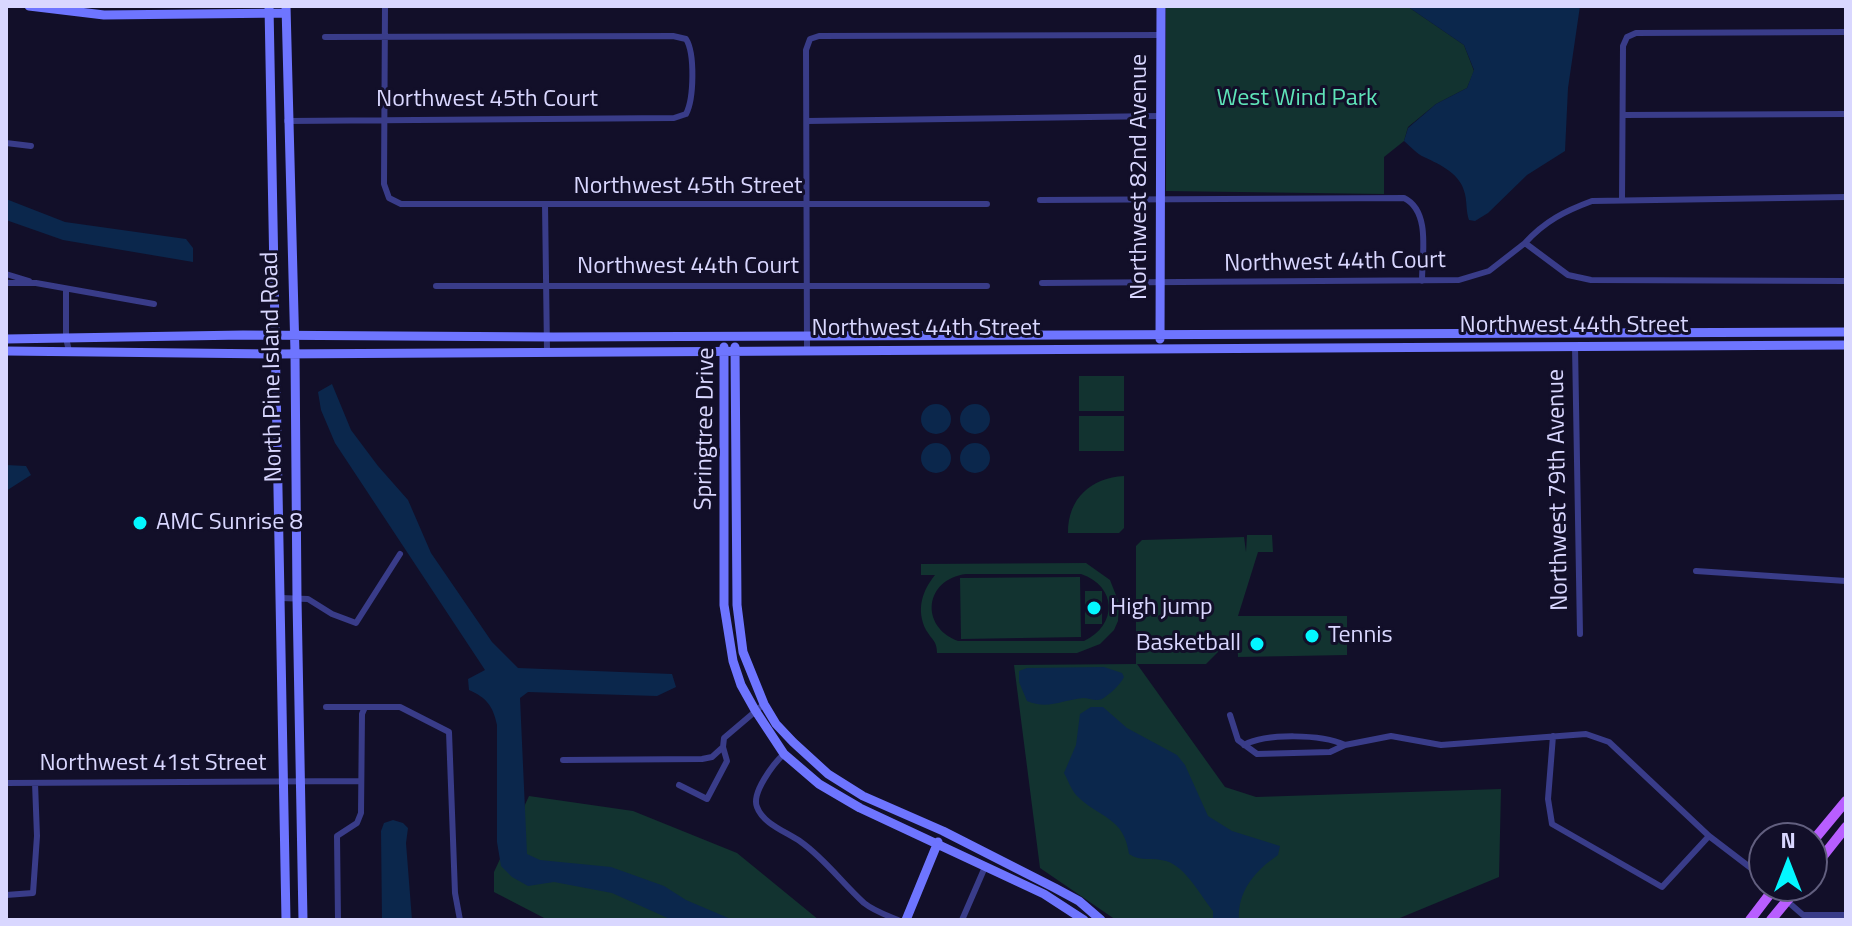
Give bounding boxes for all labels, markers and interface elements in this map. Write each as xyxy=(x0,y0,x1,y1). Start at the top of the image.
street label: Northwest 82nd Avenue xyxy=(1126,54,1154,300)
park label: West Wind Park xyxy=(1216,85,1378,113)
street label: Northwest 45th Court xyxy=(376,86,598,114)
street label: Northwest 45th Street xyxy=(574,173,802,201)
street label: Northwest 44th Court xyxy=(1224,247,1446,279)
street label: North Pine Island Road xyxy=(257,251,289,483)
street label: Northwest 44th Court xyxy=(577,253,799,281)
street label: Northwest 44th Street xyxy=(1460,312,1688,340)
street label: Northwest 44th Street xyxy=(812,315,1040,343)
street label: Springtree Drive xyxy=(690,347,722,511)
street label: Northwest 79th Avenue xyxy=(1542,369,1576,611)
place label: AMC Sunrise 8 xyxy=(156,509,303,537)
marker: AMC Sunrise 8 xyxy=(131,514,149,532)
place label: High jump xyxy=(1110,594,1213,622)
marker: High jump xyxy=(1085,599,1103,617)
place label: Tennis xyxy=(1328,622,1393,650)
marker: Tennis xyxy=(1303,627,1321,645)
place label: Basketball xyxy=(1136,630,1241,658)
marker: Basketball xyxy=(1248,635,1266,653)
street label: Northwest 41st Street xyxy=(39,750,267,778)
north arrow xyxy=(1748,822,1828,902)
text: N xyxy=(1780,823,1796,857)

